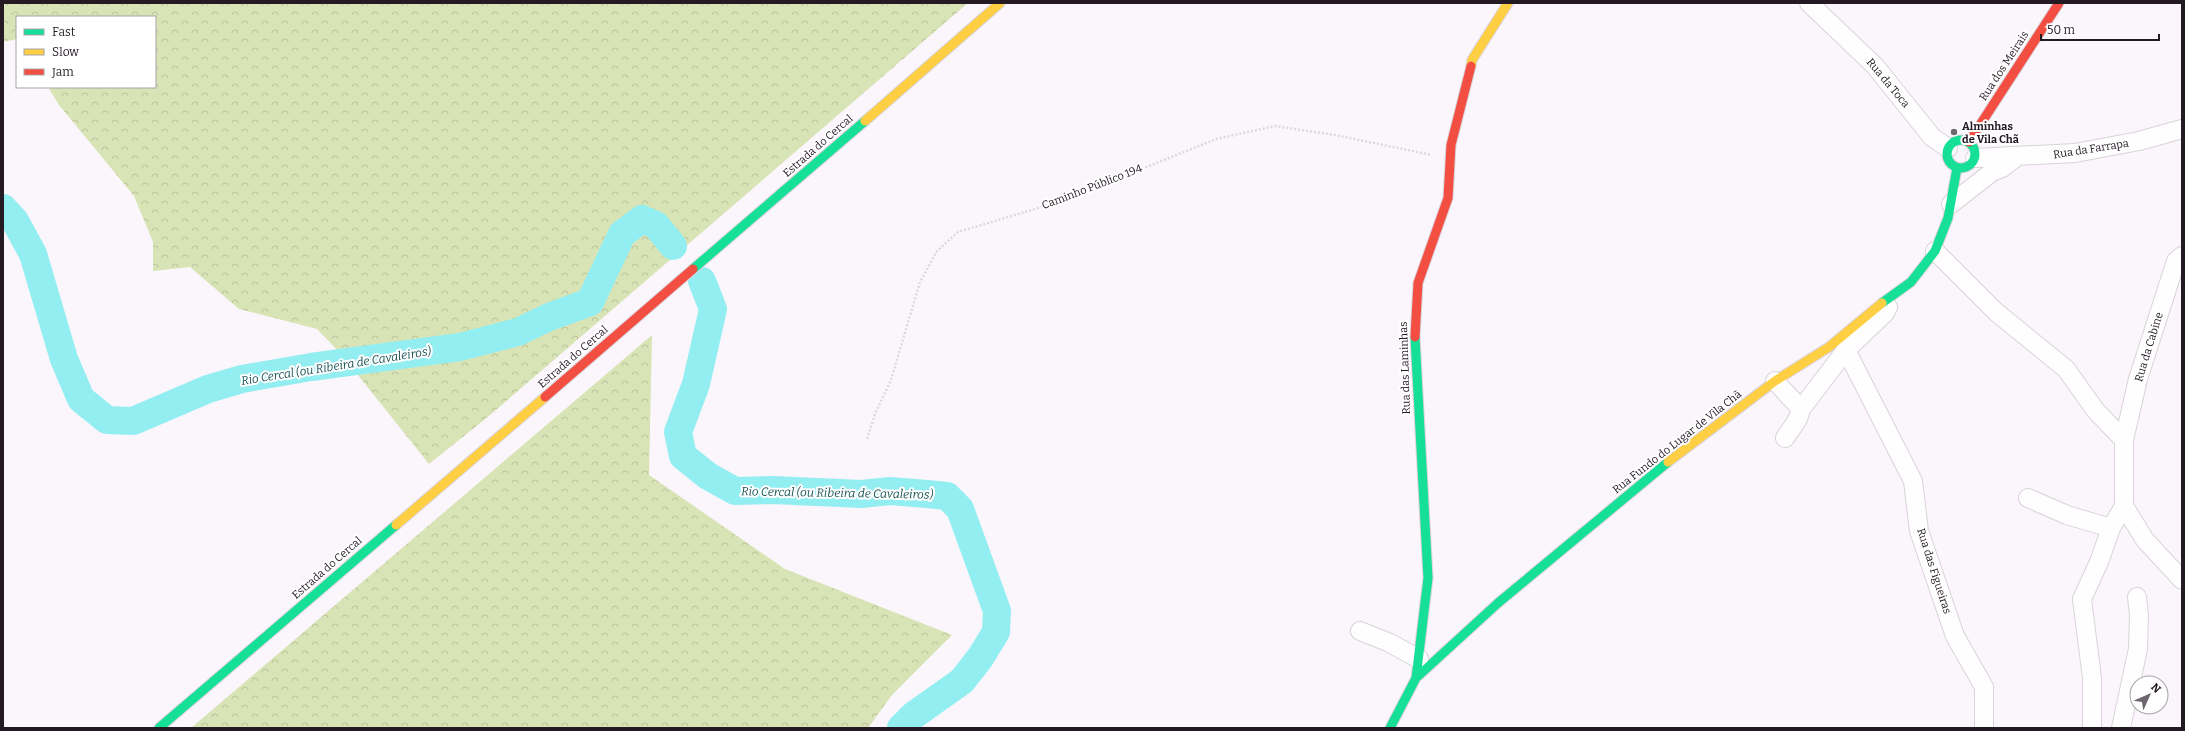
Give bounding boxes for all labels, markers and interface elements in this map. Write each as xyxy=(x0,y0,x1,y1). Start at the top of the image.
legend xyxy=(16,16,156,88)
scale bar xyxy=(2041,16,2159,42)
text: 50 m xyxy=(2047,23,2076,37)
text: Fast xyxy=(52,25,76,39)
street label: Rua dos Meirais xyxy=(1977,29,2031,103)
text: Slow xyxy=(52,45,79,59)
street label: Rua da Toca xyxy=(1864,56,1912,110)
text: Jam xyxy=(51,65,74,79)
street label: Estrada do Cercal xyxy=(780,112,856,180)
place label: Alminhas de Vila Chã xyxy=(1962,120,2020,146)
marker: Alminhas de Vila Chã xyxy=(1949,127,1959,137)
street label: Rua da Farrapa xyxy=(2052,137,2130,161)
street label: Caminho Público 194 xyxy=(1040,162,1144,212)
street label: Rua da Cabine xyxy=(2132,311,2166,383)
street label: Rua das Laminhas xyxy=(1397,321,1413,415)
street label: Estrada do Cercal xyxy=(535,323,611,391)
water label: Rio Cercal (ou Ribeira de Cavaleiros) xyxy=(240,343,432,388)
street label: Rua Fundo do Lugar de Vila Chã xyxy=(1610,388,1744,496)
water label: Rio Cercal (ou Ribeira de Cavaleiros) xyxy=(741,483,934,502)
street label: Rua das Figueiras xyxy=(1914,527,1954,615)
street label: Estrada do Cercal xyxy=(289,534,365,602)
north arrow xyxy=(2129,675,2169,715)
text: N xyxy=(2148,681,2164,696)

